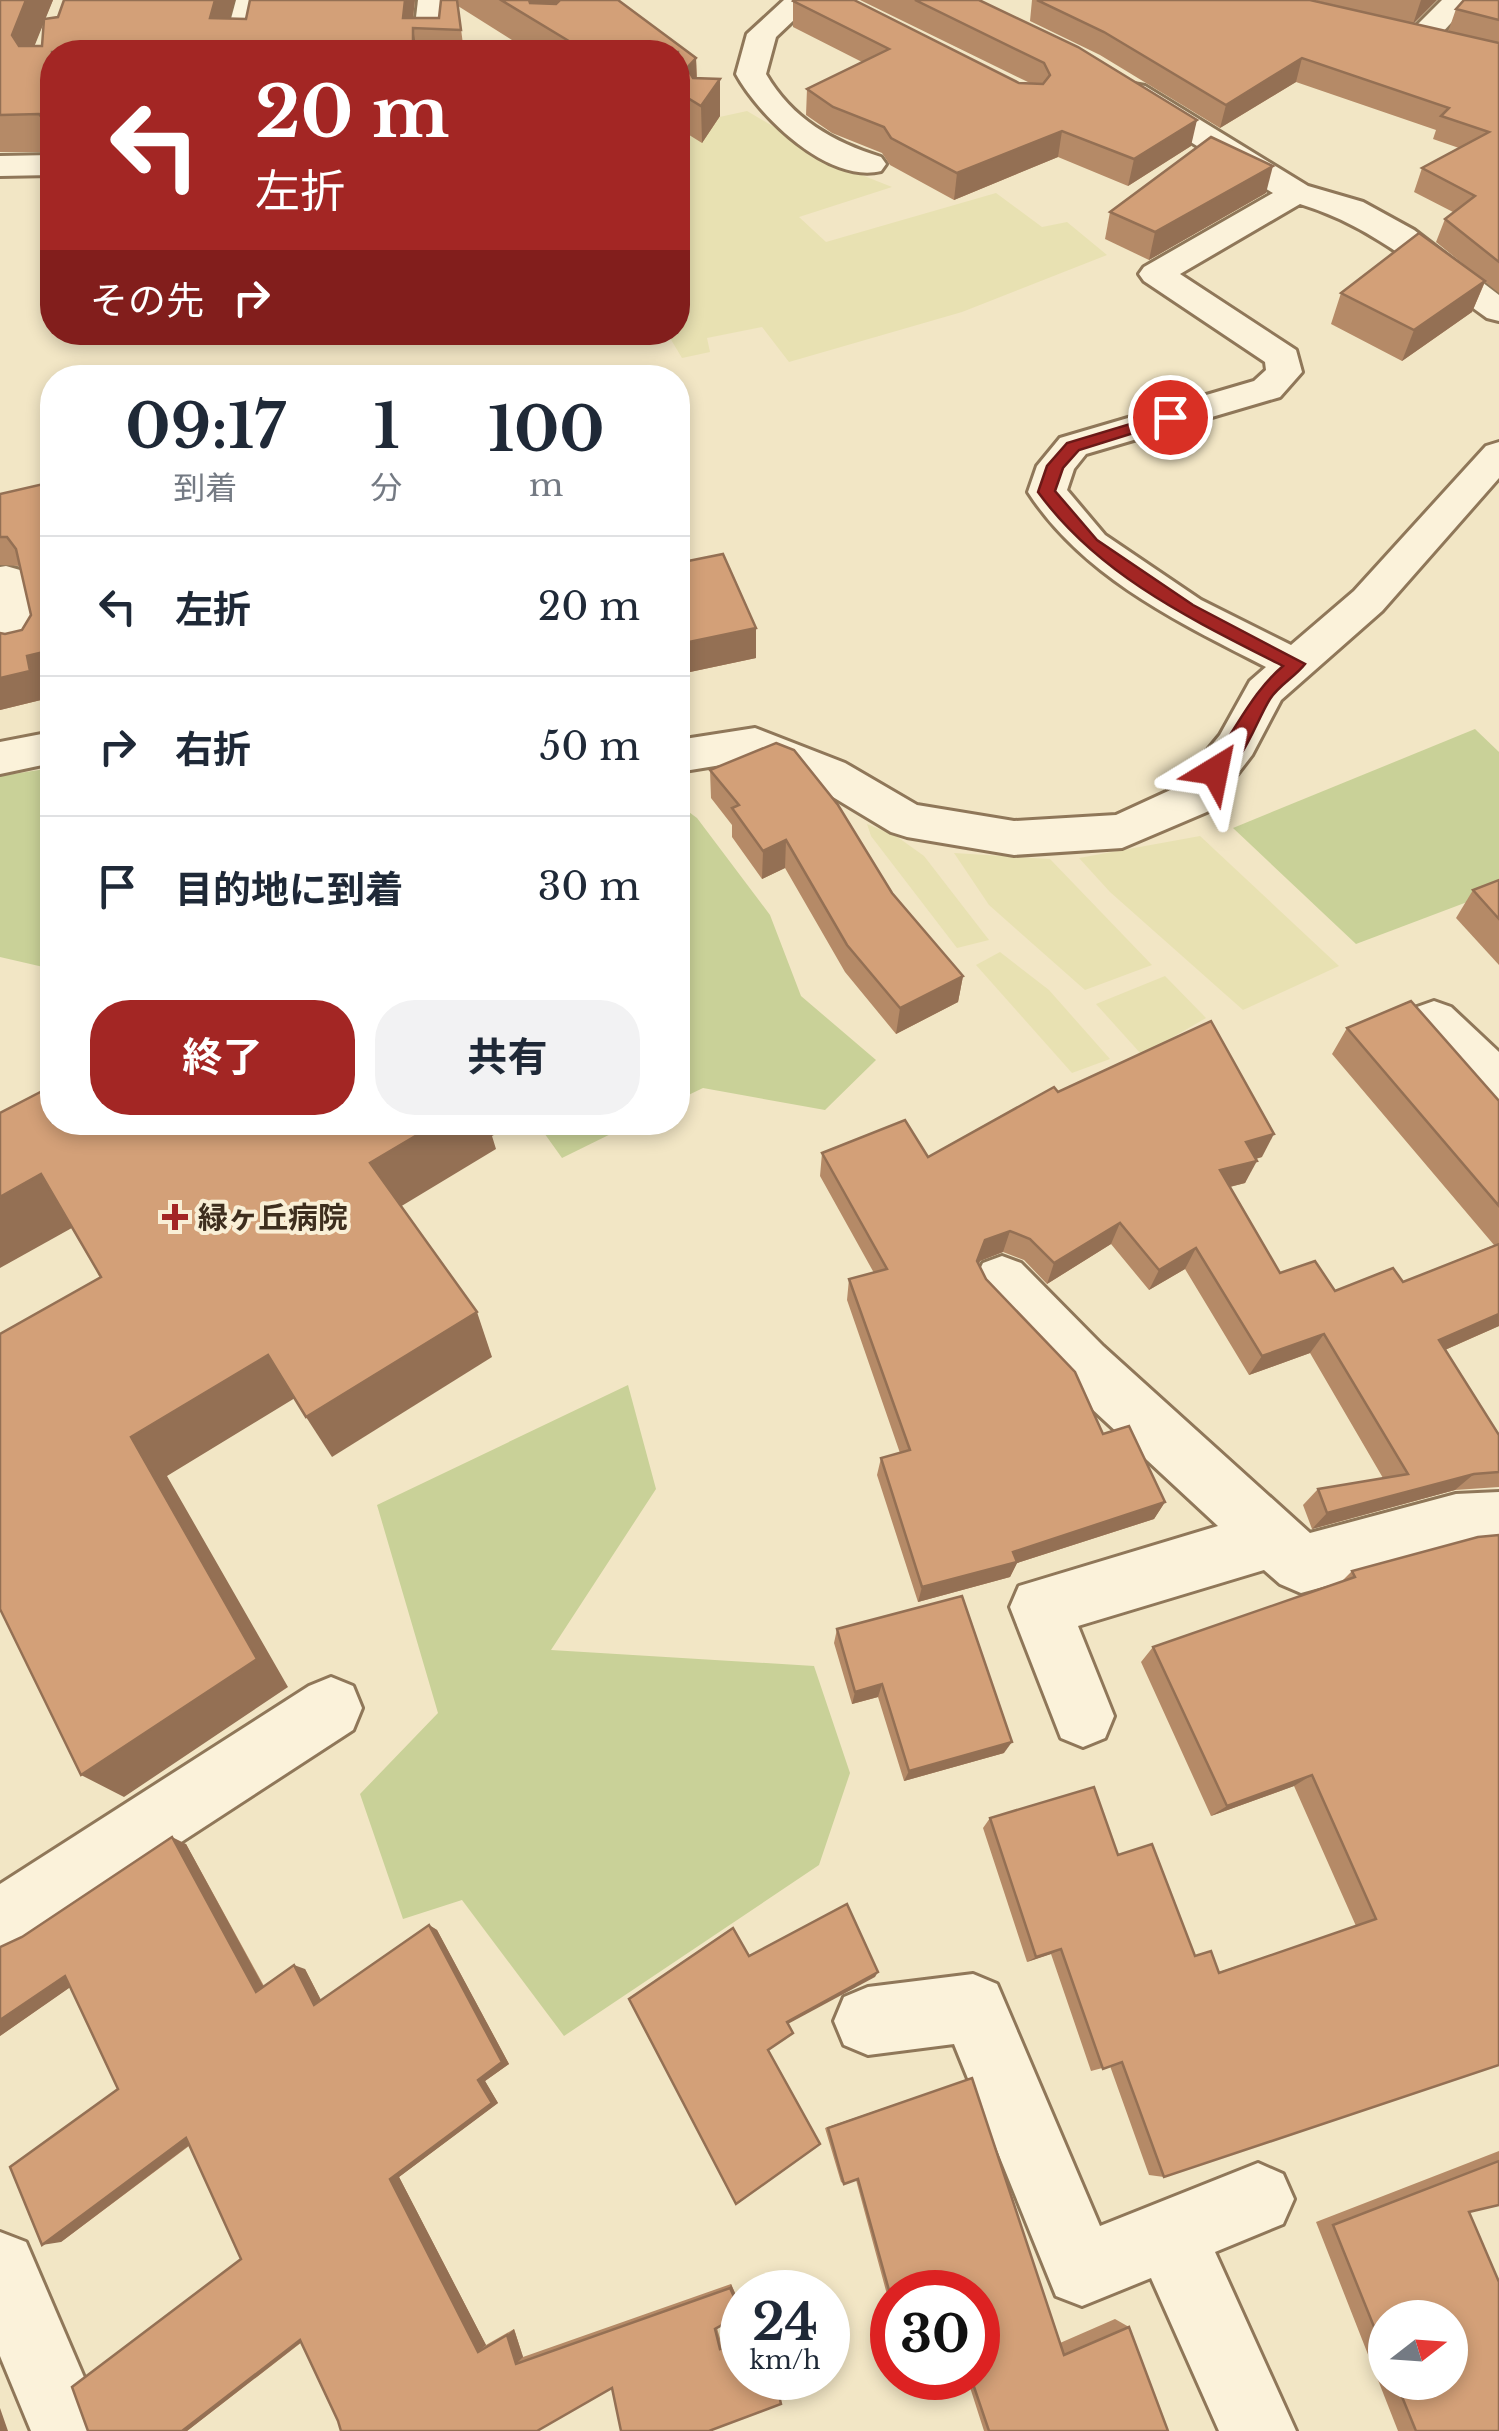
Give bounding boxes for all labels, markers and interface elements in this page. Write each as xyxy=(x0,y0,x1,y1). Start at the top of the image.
text: 20 m xyxy=(255,69,449,156)
icon: left xyxy=(90,80,220,210)
text: 左折 xyxy=(255,163,345,219)
icon: right xyxy=(224,270,279,325)
text: その先 xyxy=(90,277,204,324)
pin xyxy=(1128,375,1213,460)
text: 09:17 xyxy=(125,390,285,464)
text: 1 xyxy=(373,390,400,464)
icon: arrive xyxy=(1143,390,1198,445)
text: 100 xyxy=(488,393,605,467)
text: m xyxy=(529,465,563,505)
text: 到着 xyxy=(173,468,237,508)
text: 分 xyxy=(371,468,403,508)
icon: left xyxy=(90,579,145,634)
text: 20 m xyxy=(538,583,640,630)
text: 左折 xyxy=(175,586,251,633)
icon: right xyxy=(90,719,145,774)
position arrow xyxy=(1163,719,1267,823)
text: 50 m xyxy=(540,723,640,770)
text: 右折 xyxy=(175,726,251,773)
icon: arrive xyxy=(90,859,145,914)
text: 30 m xyxy=(538,863,640,910)
text: 目的地に到着 xyxy=(175,866,403,913)
button: 終了 xyxy=(90,1000,355,1115)
button: 共有 xyxy=(375,1000,640,1115)
place label: 緑ヶ丘病院 xyxy=(198,1199,348,1236)
marker: 緑ヶ丘病院 xyxy=(162,1204,188,1230)
speed limit sign: 30 xyxy=(870,2270,1000,2400)
text: 24 xyxy=(752,2291,818,2354)
north arrow xyxy=(1368,2300,1468,2400)
map controls xyxy=(1368,2300,1468,2400)
text: km/h xyxy=(750,2345,820,2376)

